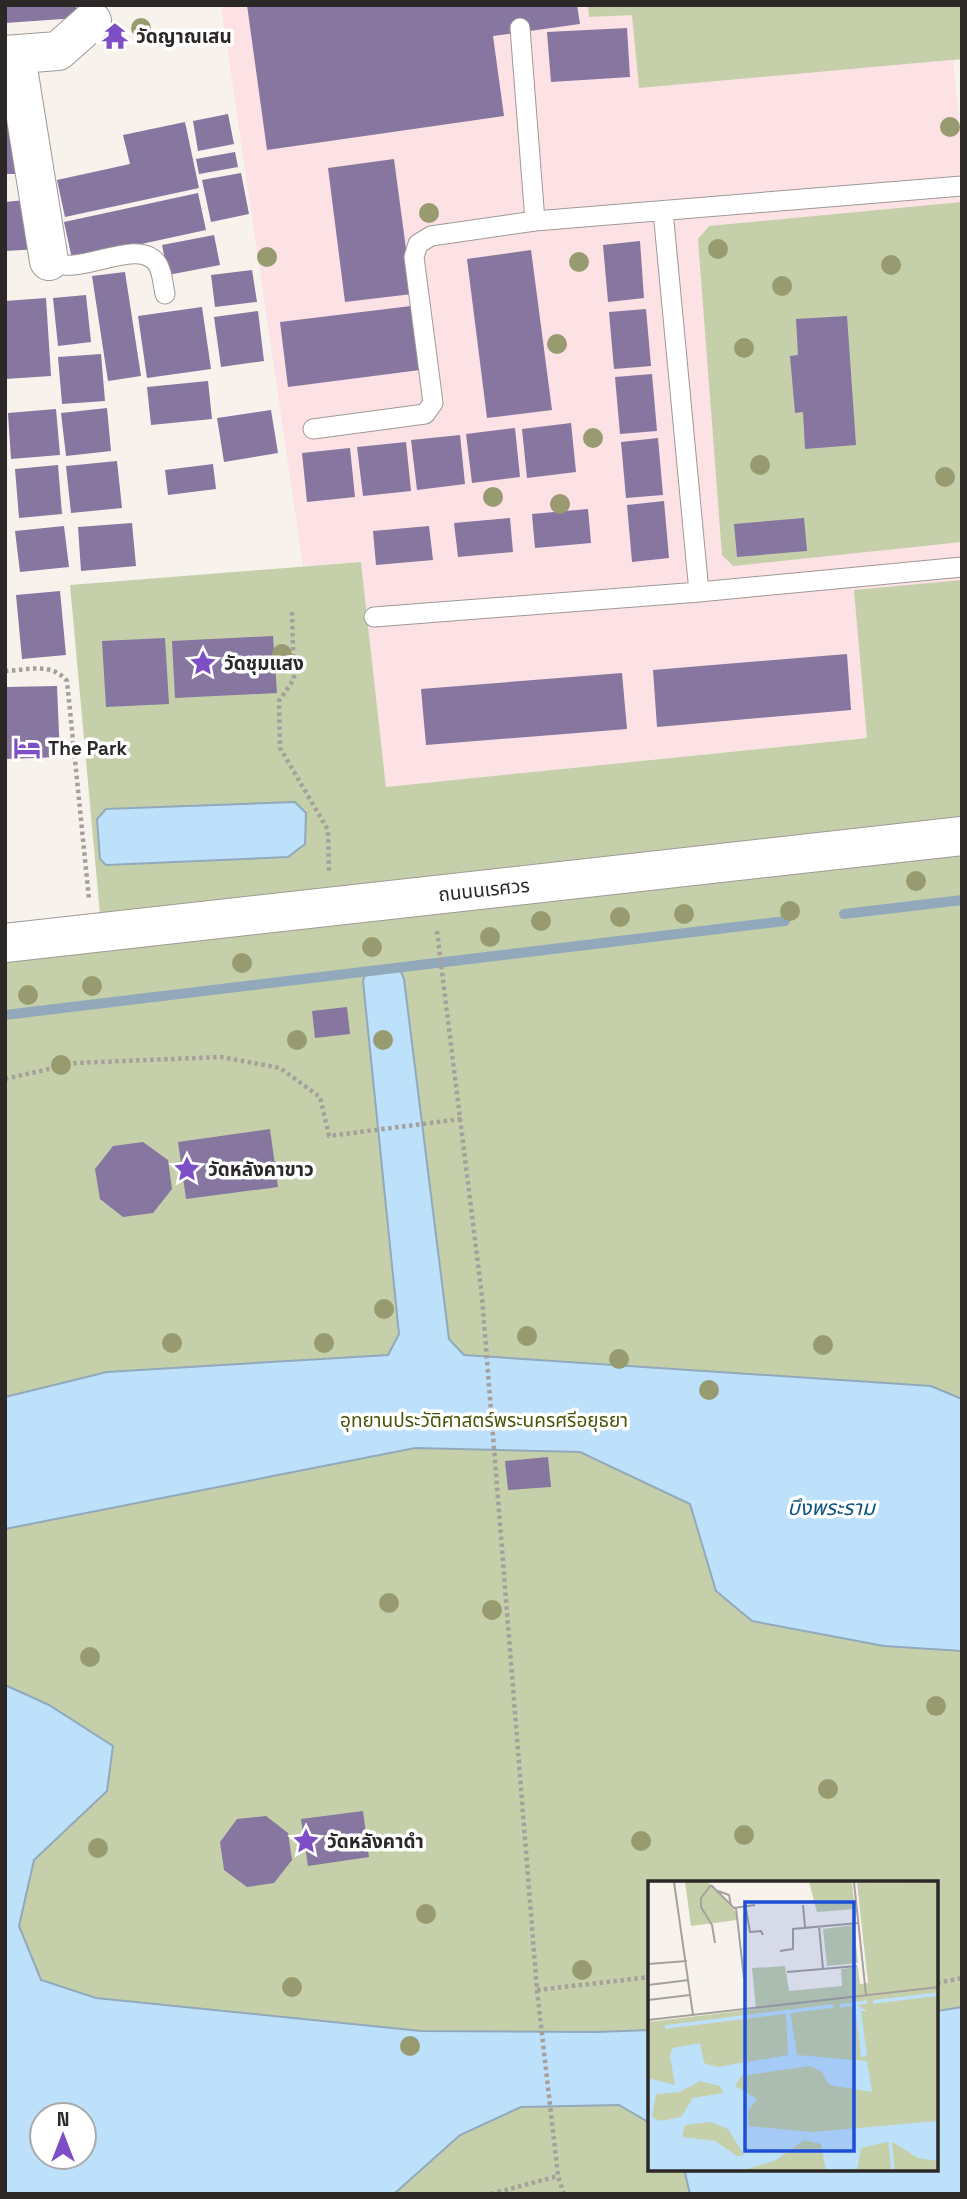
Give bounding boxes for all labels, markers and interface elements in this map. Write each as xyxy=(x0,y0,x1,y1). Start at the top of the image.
temple icon: วัดญาณเสน xyxy=(100,21,130,51)
place label: วัดญาณเสน xyxy=(136,24,232,49)
place icon: วัดชุมแสง xyxy=(188,648,218,678)
place label: วัดชุมแสง xyxy=(224,651,304,676)
hotel icon: The Park xyxy=(12,733,42,763)
place label: The Park xyxy=(48,736,127,761)
street label: ถนนนเรศวร xyxy=(437,873,531,907)
place icon: วัดหลังคาขาว xyxy=(172,1154,202,1184)
place label: วัดหลังคาขาว xyxy=(208,1157,314,1182)
park label: อุทยานประวัติศาสตร์พระนครศรีอยุธยา xyxy=(340,1408,628,1433)
water label: บึงพระราม xyxy=(787,1494,877,1521)
place icon: วัดหลังคาดำ xyxy=(291,1826,321,1856)
place label: วัดหลังคาดำ xyxy=(327,1829,424,1854)
inset map xyxy=(648,1881,939,2171)
north arrow xyxy=(28,2101,98,2171)
text: N xyxy=(57,2107,69,2132)

